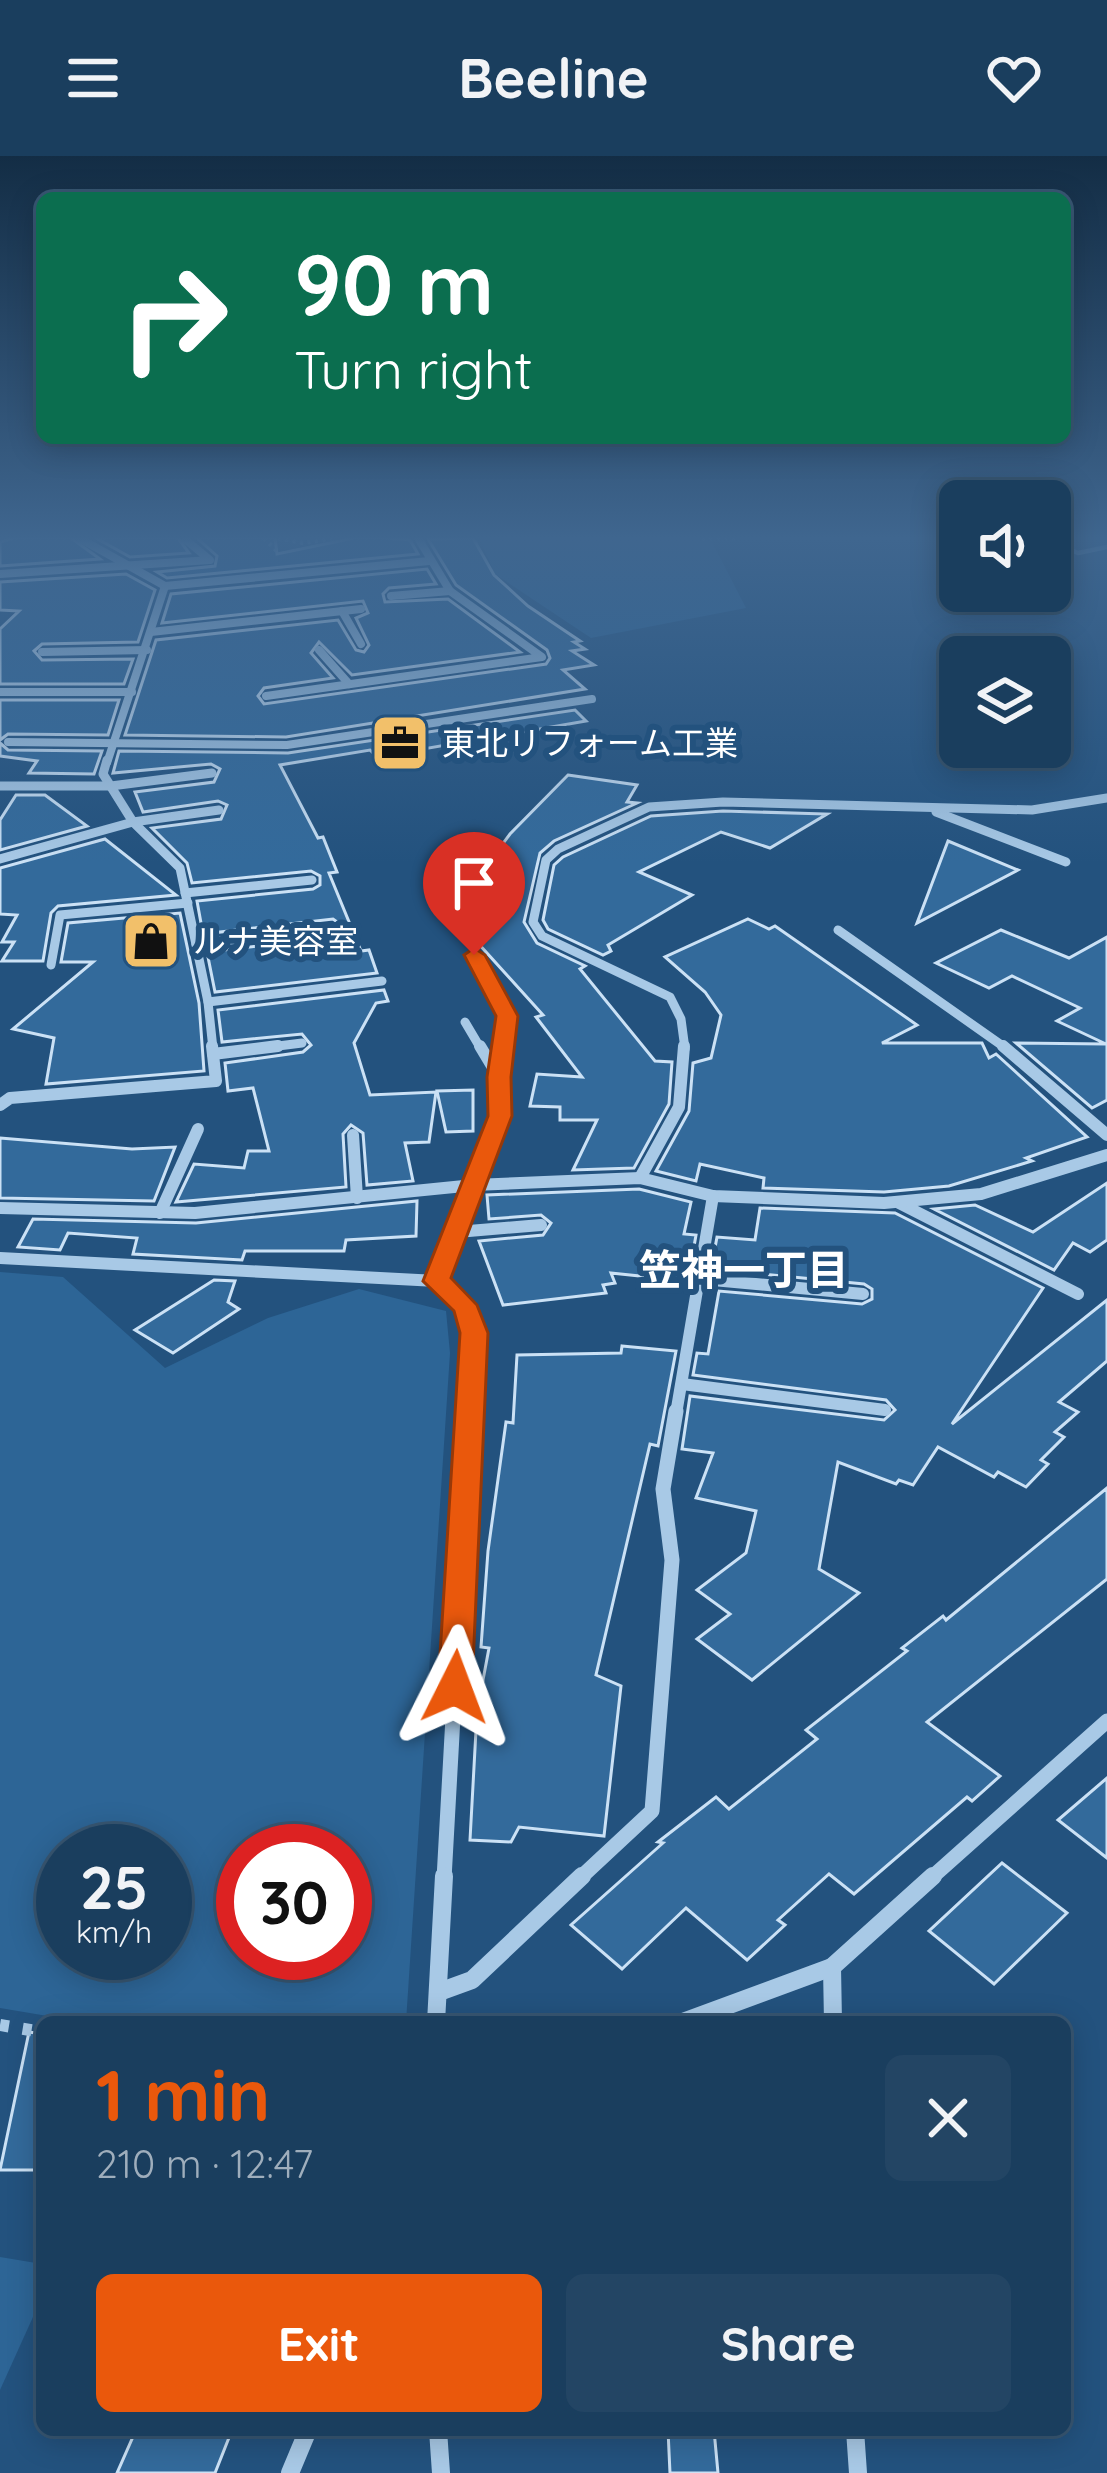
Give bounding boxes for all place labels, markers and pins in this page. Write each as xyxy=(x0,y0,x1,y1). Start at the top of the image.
office icon: 東北リフォーム工業 xyxy=(369,712,431,774)
place label: 東北リフォーム工業 xyxy=(442,722,738,763)
pin xyxy=(423,832,525,955)
shop icon: ルナ美容室 xyxy=(120,910,182,972)
place label: ルナ美容室 xyxy=(193,920,358,961)

